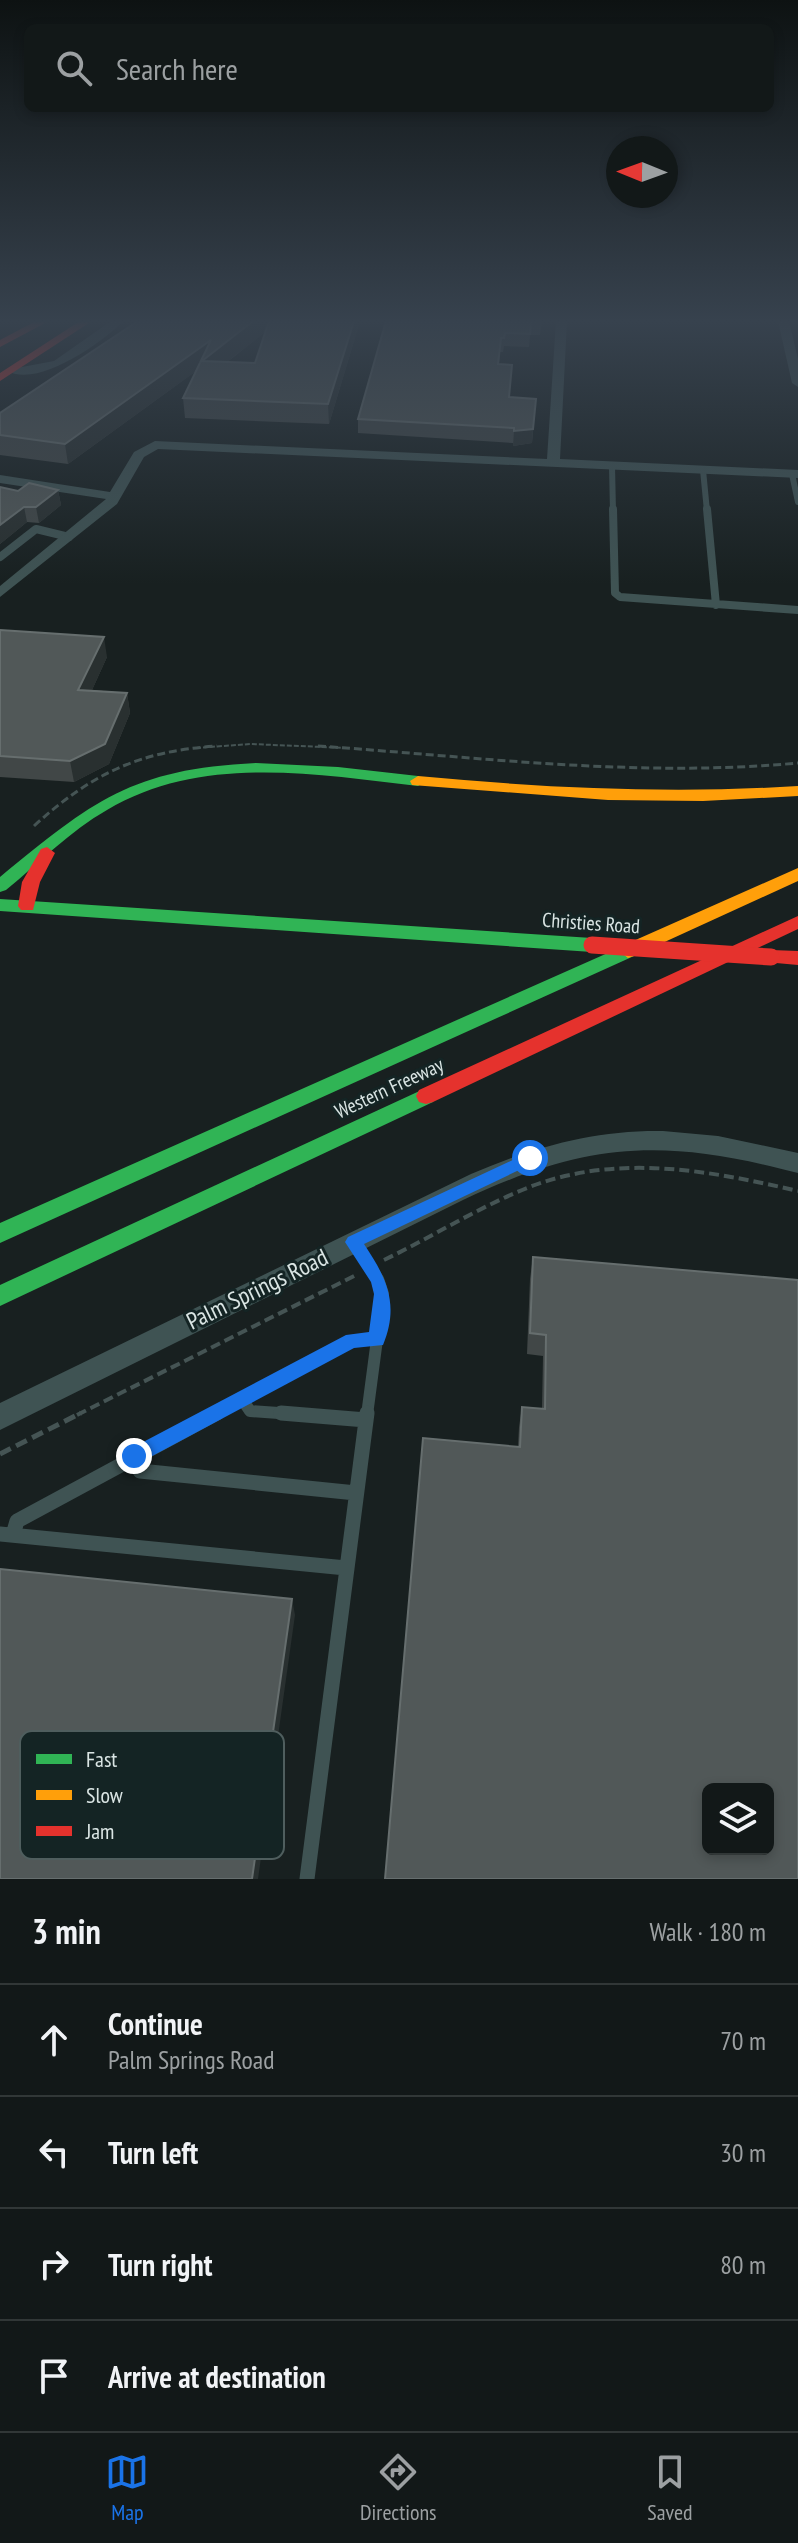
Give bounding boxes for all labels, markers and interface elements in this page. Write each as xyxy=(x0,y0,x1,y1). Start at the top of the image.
search box xyxy=(24,24,774,112)
icon: search xyxy=(52,46,96,90)
text: Search here xyxy=(116,49,238,88)
north arrow xyxy=(606,136,678,208)
street label: Christies Road xyxy=(541,907,641,939)
street label: Western Freeway xyxy=(330,1051,448,1125)
route start xyxy=(512,1140,548,1176)
street label: Palm Springs Road xyxy=(181,1241,333,1337)
route end xyxy=(116,1438,152,1474)
legend xyxy=(20,1731,284,1859)
text: Fast xyxy=(86,1745,117,1773)
text: Slow xyxy=(86,1781,123,1809)
map controls xyxy=(702,1783,774,1855)
button: layers xyxy=(702,1783,774,1855)
text: Jam xyxy=(85,1817,114,1845)
text: 3 min xyxy=(32,1909,101,1953)
text: Walk · 180 m xyxy=(649,1915,766,1948)
text: Continue xyxy=(108,2004,203,2043)
icon: ahead xyxy=(32,2018,76,2062)
text: 70 m xyxy=(720,2024,766,2057)
text: Palm Springs Road xyxy=(108,2043,274,2076)
icon: left xyxy=(32,2130,76,2174)
text: Turn left xyxy=(108,2133,198,2172)
text: 30 m xyxy=(720,2136,766,2169)
icon: right xyxy=(32,2242,76,2286)
text: Turn right xyxy=(108,2245,212,2284)
text: 80 m xyxy=(720,2248,766,2281)
icon: arrive xyxy=(32,2354,76,2398)
text: Arrive at destination xyxy=(108,2357,326,2396)
tab: Map xyxy=(105,2450,149,2526)
tab: Directions xyxy=(360,2450,437,2526)
tab: Saved xyxy=(647,2450,693,2526)

